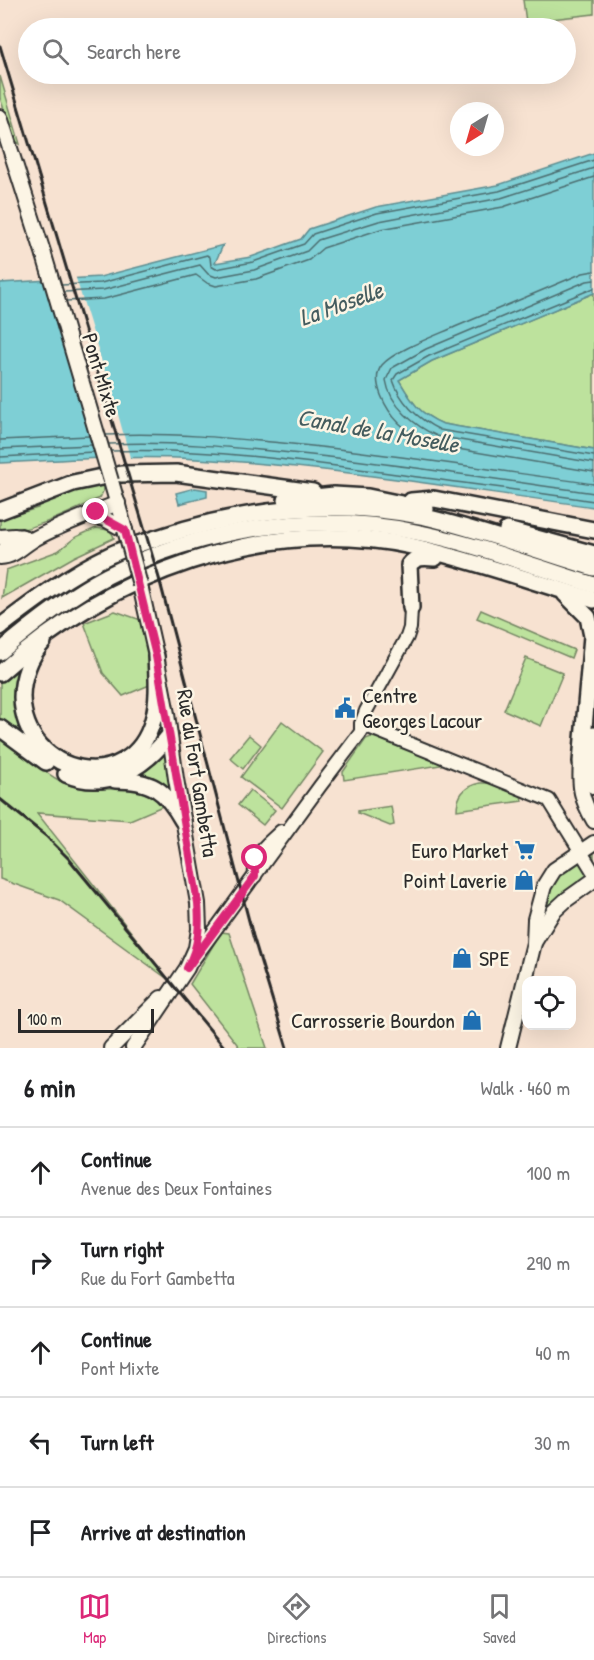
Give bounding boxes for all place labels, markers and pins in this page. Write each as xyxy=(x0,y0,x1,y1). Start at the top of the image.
place label: Centre Georges Lacour xyxy=(362,680,483,735)
public building icon: Centre Georges Lacour xyxy=(333,696,357,720)
place label: Euro Market xyxy=(411,835,508,865)
supermarket icon: Euro Market xyxy=(513,838,537,862)
place label: Point Laverie xyxy=(404,865,507,895)
shop icon: Point Laverie xyxy=(512,868,536,892)
place label: SPE xyxy=(479,943,510,973)
shop icon: SPE xyxy=(450,946,474,970)
place label: Carrosserie Bourdon xyxy=(291,1005,455,1035)
shop icon: Carrosserie Bourdon xyxy=(460,1008,484,1032)

